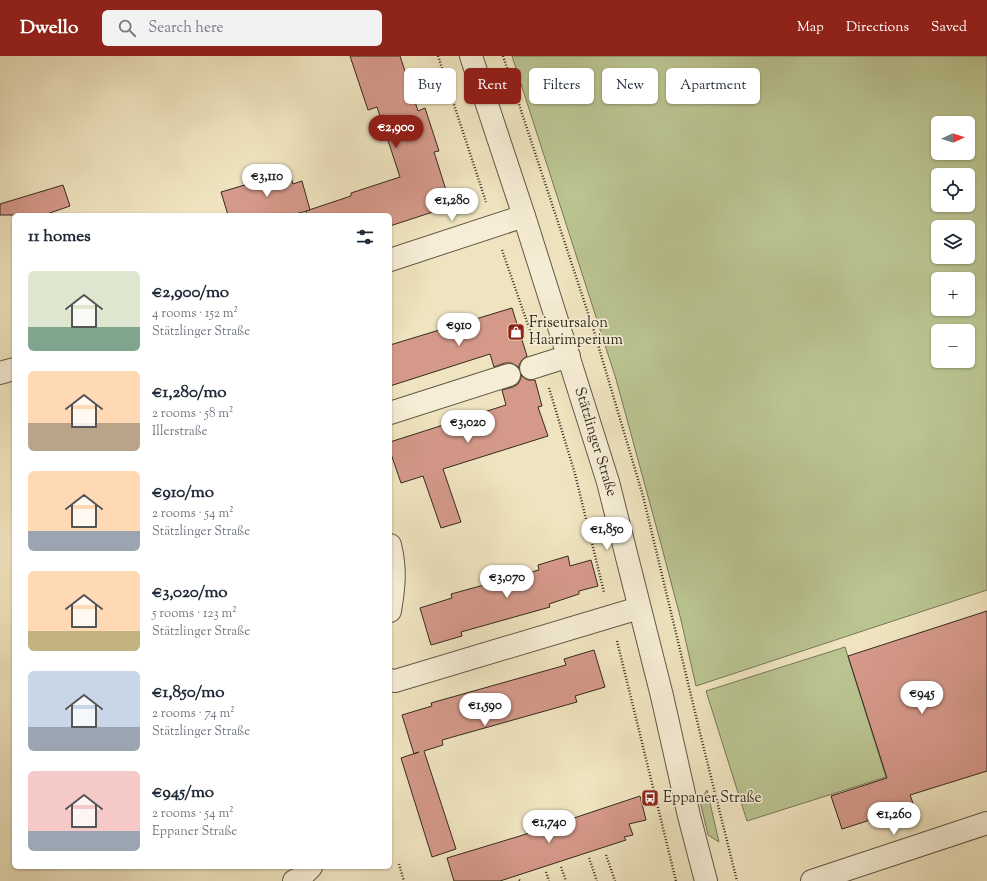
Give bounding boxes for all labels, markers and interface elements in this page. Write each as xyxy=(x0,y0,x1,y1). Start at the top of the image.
search box xyxy=(102,10,382,46)
text: Dwello xyxy=(20,15,78,42)
icon: search xyxy=(116,17,138,39)
text: Search here xyxy=(148,18,224,39)
text: Map xyxy=(797,18,824,38)
text: Directions xyxy=(846,18,909,38)
text: Saved xyxy=(931,18,967,38)
chip: Buy xyxy=(404,68,456,104)
chip: Rent xyxy=(464,68,521,104)
chip: Filters xyxy=(529,68,594,104)
chip: New xyxy=(602,68,658,104)
chip: Apartment xyxy=(666,68,760,104)
pin: €2,900 xyxy=(363,115,429,149)
north arrow xyxy=(931,116,975,160)
map controls xyxy=(931,116,975,368)
text: €2,900 xyxy=(378,119,415,137)
pin: €3,110 xyxy=(234,164,300,198)
text: €3,110 xyxy=(251,168,283,186)
button: locate xyxy=(931,168,975,212)
pin: €1,280 xyxy=(419,188,485,222)
text: €1,280 xyxy=(434,192,470,210)
button: layers xyxy=(931,220,975,264)
text: 11 homes xyxy=(28,225,91,249)
icon: filters xyxy=(354,226,376,248)
button: + xyxy=(931,272,975,316)
text: €2,900/mo xyxy=(152,281,229,305)
icon: home xyxy=(60,287,108,335)
text: 4 rooms · 152 m² xyxy=(152,305,238,323)
pin: €910 xyxy=(435,313,483,347)
place label: Friseursalon Haarimperium xyxy=(529,313,623,351)
text: €910 xyxy=(446,317,472,335)
shop icon: Friseursalon Haarimperium xyxy=(506,322,526,342)
text: Stätzlinger Straße xyxy=(152,323,250,341)
button: − xyxy=(931,324,975,368)
text: €1,280/mo xyxy=(152,381,227,405)
street label: Stätzlinger Straße xyxy=(568,385,622,499)
icon: home xyxy=(60,387,108,435)
text: 2 rooms · 58 m² xyxy=(152,405,233,423)
pin: €3,020 xyxy=(435,410,501,444)
text: €3,020 xyxy=(450,414,486,432)
text: Illerstraße xyxy=(152,423,208,441)
text: €910/mo xyxy=(152,481,214,505)
icon: home xyxy=(60,487,108,535)
text: 2 rooms · 54 m² xyxy=(152,505,234,523)
pin: €1,850 xyxy=(574,517,640,551)
text: €1,850 xyxy=(590,521,624,539)
text: Stätzlinger Straße xyxy=(152,523,250,541)
pin: €3,070 xyxy=(474,565,540,599)
text: €3,070 xyxy=(489,569,525,587)
text: €3,020/mo xyxy=(152,581,228,605)
icon: home xyxy=(60,587,108,635)
text: 5 rooms · 123 m² xyxy=(152,605,237,623)
text: Stätzlinger Straße xyxy=(152,623,250,641)
text: €1,850/mo xyxy=(152,681,225,705)
pin: €945 xyxy=(898,681,946,715)
text: €945 xyxy=(909,685,935,703)
icon: home xyxy=(60,687,108,735)
pin: €1,590 xyxy=(452,693,518,727)
text: €1,590 xyxy=(468,697,502,715)
text: 2 rooms · 74 m² xyxy=(152,705,235,723)
text: Stätzlinger Straße xyxy=(152,723,250,741)
text: €945/mo xyxy=(152,781,214,805)
icon: home xyxy=(60,787,108,835)
bus stop icon: Eppaner Straße xyxy=(640,788,660,808)
place label: Eppaner Straße xyxy=(663,788,762,809)
pin: €1,260 xyxy=(861,802,927,836)
text: 2 rooms · 54 m² xyxy=(152,805,234,823)
text: €1,260 xyxy=(876,806,912,824)
pin: €1,740 xyxy=(516,810,582,844)
text: €1,740 xyxy=(532,814,566,832)
text: Eppaner Straße xyxy=(152,823,237,841)

